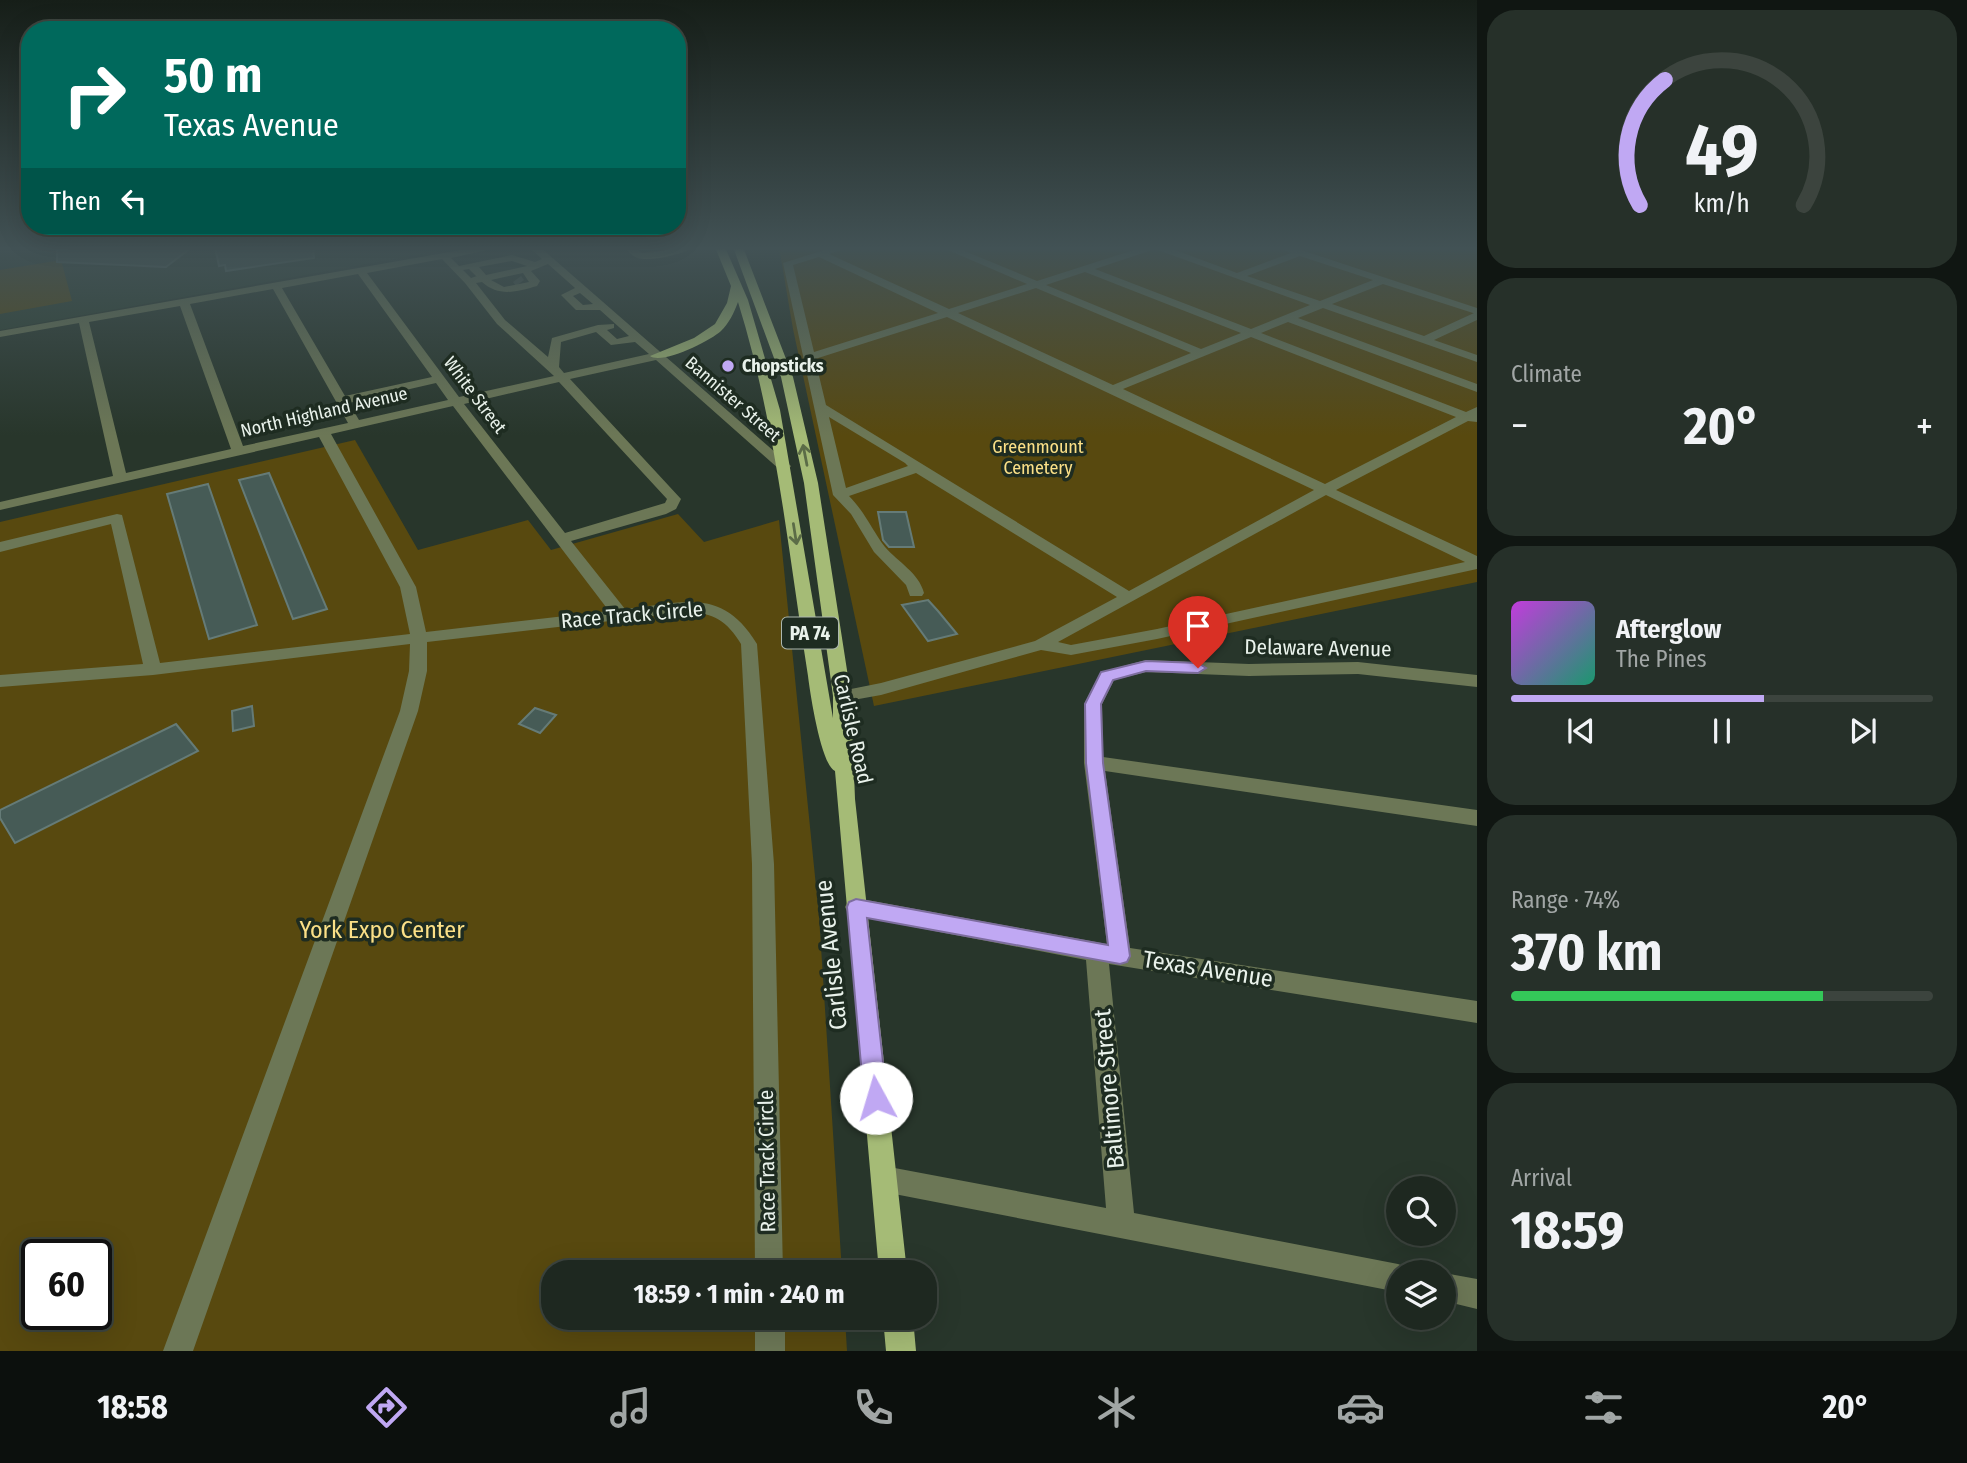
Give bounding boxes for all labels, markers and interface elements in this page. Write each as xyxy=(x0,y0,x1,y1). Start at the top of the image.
text: 50 m xyxy=(164,46,262,105)
icon: right xyxy=(49,49,140,140)
text: Texas Avenue xyxy=(164,106,339,144)
text: 49 xyxy=(1685,107,1759,194)
icon: left xyxy=(115,182,153,220)
text: Then xyxy=(49,186,101,217)
text: km/h xyxy=(1694,189,1750,219)
street label: White Street xyxy=(439,352,511,438)
street label: Bannister Street xyxy=(681,352,785,446)
place label: Chopsticks xyxy=(742,355,824,377)
marker: Chopsticks xyxy=(720,358,736,374)
text: Climate xyxy=(1511,360,1582,388)
street label: North Highland Avenue xyxy=(238,382,410,442)
text: 20° xyxy=(1684,395,1760,458)
text: − xyxy=(1511,403,1528,449)
text: + xyxy=(1916,403,1933,449)
park label: Greenmount Cemetery xyxy=(992,436,1084,479)
one-way arrow xyxy=(798,444,812,467)
one-way arrow xyxy=(789,522,802,544)
street label: Race Track Circle xyxy=(560,596,704,634)
pin xyxy=(1168,596,1228,668)
icon: arrive xyxy=(1179,607,1217,645)
text: Afterglow xyxy=(1616,614,1721,645)
road number: PA 74 xyxy=(782,618,838,648)
street label: Delaware Avenue xyxy=(1244,634,1392,662)
text: The Pines xyxy=(1616,645,1707,673)
street label: Carlisle Road xyxy=(828,671,878,787)
icon: previous xyxy=(1562,712,1600,750)
icon: pause xyxy=(1703,712,1741,750)
icon: next xyxy=(1844,712,1882,750)
street label: Carlisle Avenue xyxy=(809,879,853,1031)
text: Range · 74% xyxy=(1511,886,1620,914)
park label: York Expo Center xyxy=(299,916,465,944)
text: 370 km xyxy=(1511,921,1662,984)
street label: Texas Avenue xyxy=(1141,945,1275,993)
street label: Baltimore Street xyxy=(1088,1008,1130,1170)
position arrow xyxy=(839,1061,913,1135)
street label: Race Track Circle xyxy=(753,1089,781,1233)
text: Arrival xyxy=(1511,1164,1572,1192)
map controls xyxy=(1386,1176,1456,1330)
button: search xyxy=(1386,1176,1456,1246)
text: 18:59 xyxy=(1511,1199,1624,1262)
speed limit sign: 60 xyxy=(21,1239,112,1330)
button: layers xyxy=(1386,1260,1456,1330)
text: 18:59 · 1 min · 240 m xyxy=(633,1279,845,1310)
icon: directions xyxy=(362,1383,411,1432)
icon: music xyxy=(606,1383,655,1432)
icon: phone xyxy=(849,1383,898,1432)
icon: climate xyxy=(1092,1383,1141,1432)
icon: car xyxy=(1336,1383,1385,1432)
icon: filters xyxy=(1579,1383,1628,1432)
text: 18:58 xyxy=(97,1388,168,1426)
text: 20° xyxy=(1822,1388,1870,1426)

